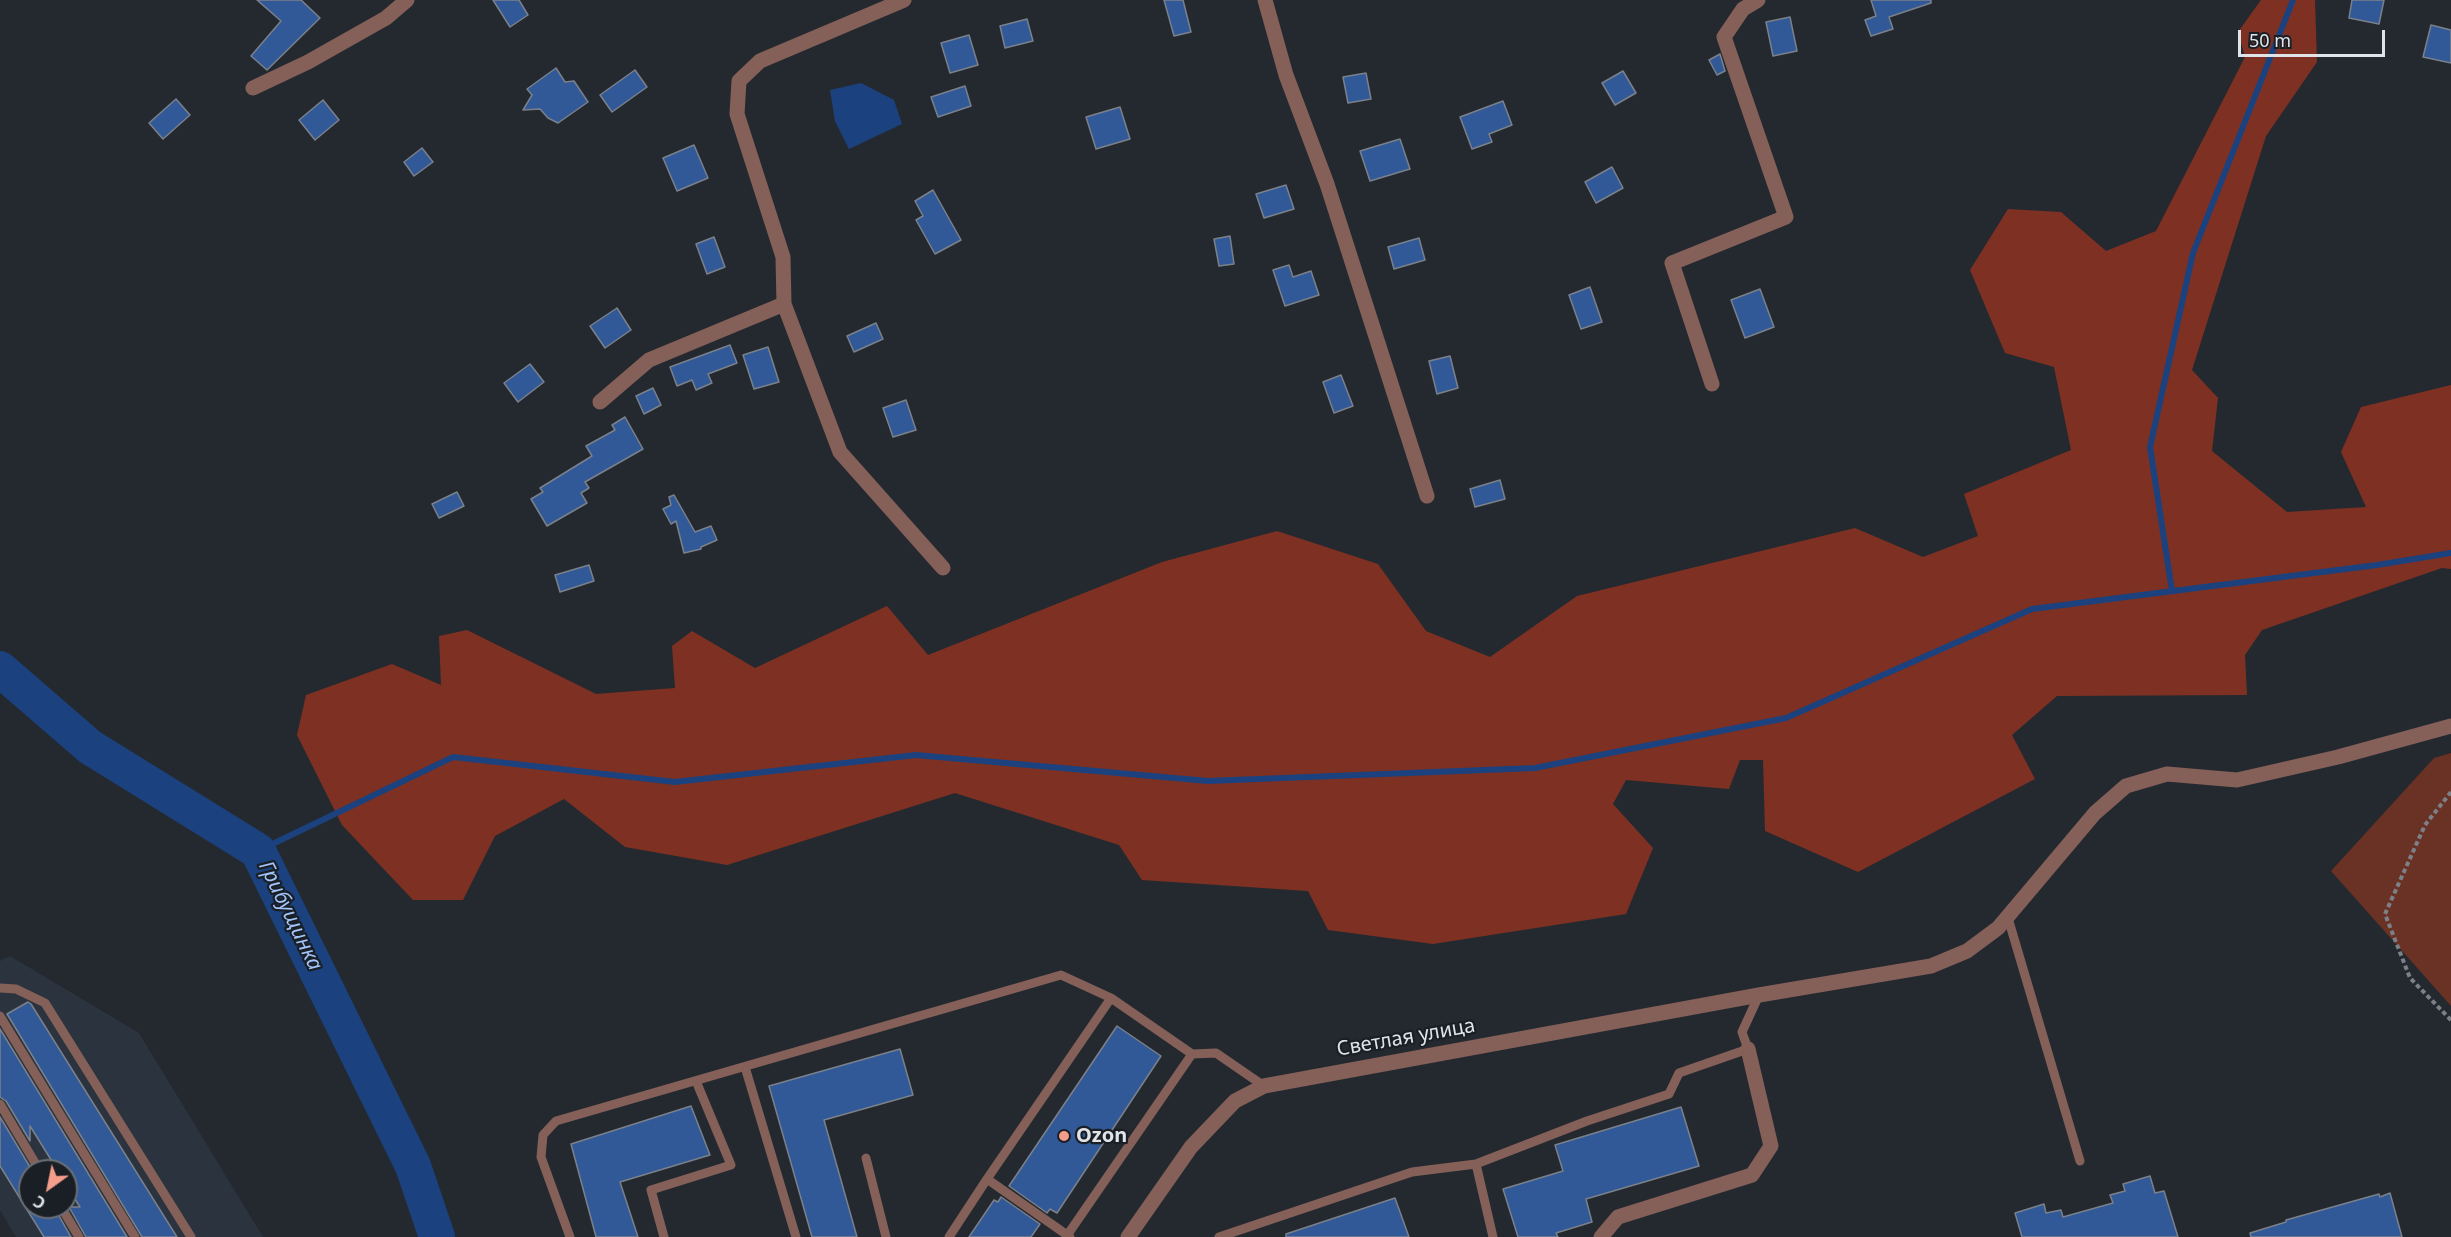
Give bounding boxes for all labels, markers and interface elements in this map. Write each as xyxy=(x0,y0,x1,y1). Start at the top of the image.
scale bar xyxy=(2241,18,2388,56)
text: 50 m xyxy=(2249,28,2291,52)
water label: Грибущинка xyxy=(253,857,327,975)
street label: Светлая улица xyxy=(1335,1014,1477,1062)
place label: Ozon xyxy=(1076,1124,1127,1148)
marker: Ozon xyxy=(1057,1129,1071,1143)
north arrow xyxy=(18,1159,78,1219)
text: С xyxy=(29,1190,50,1214)

